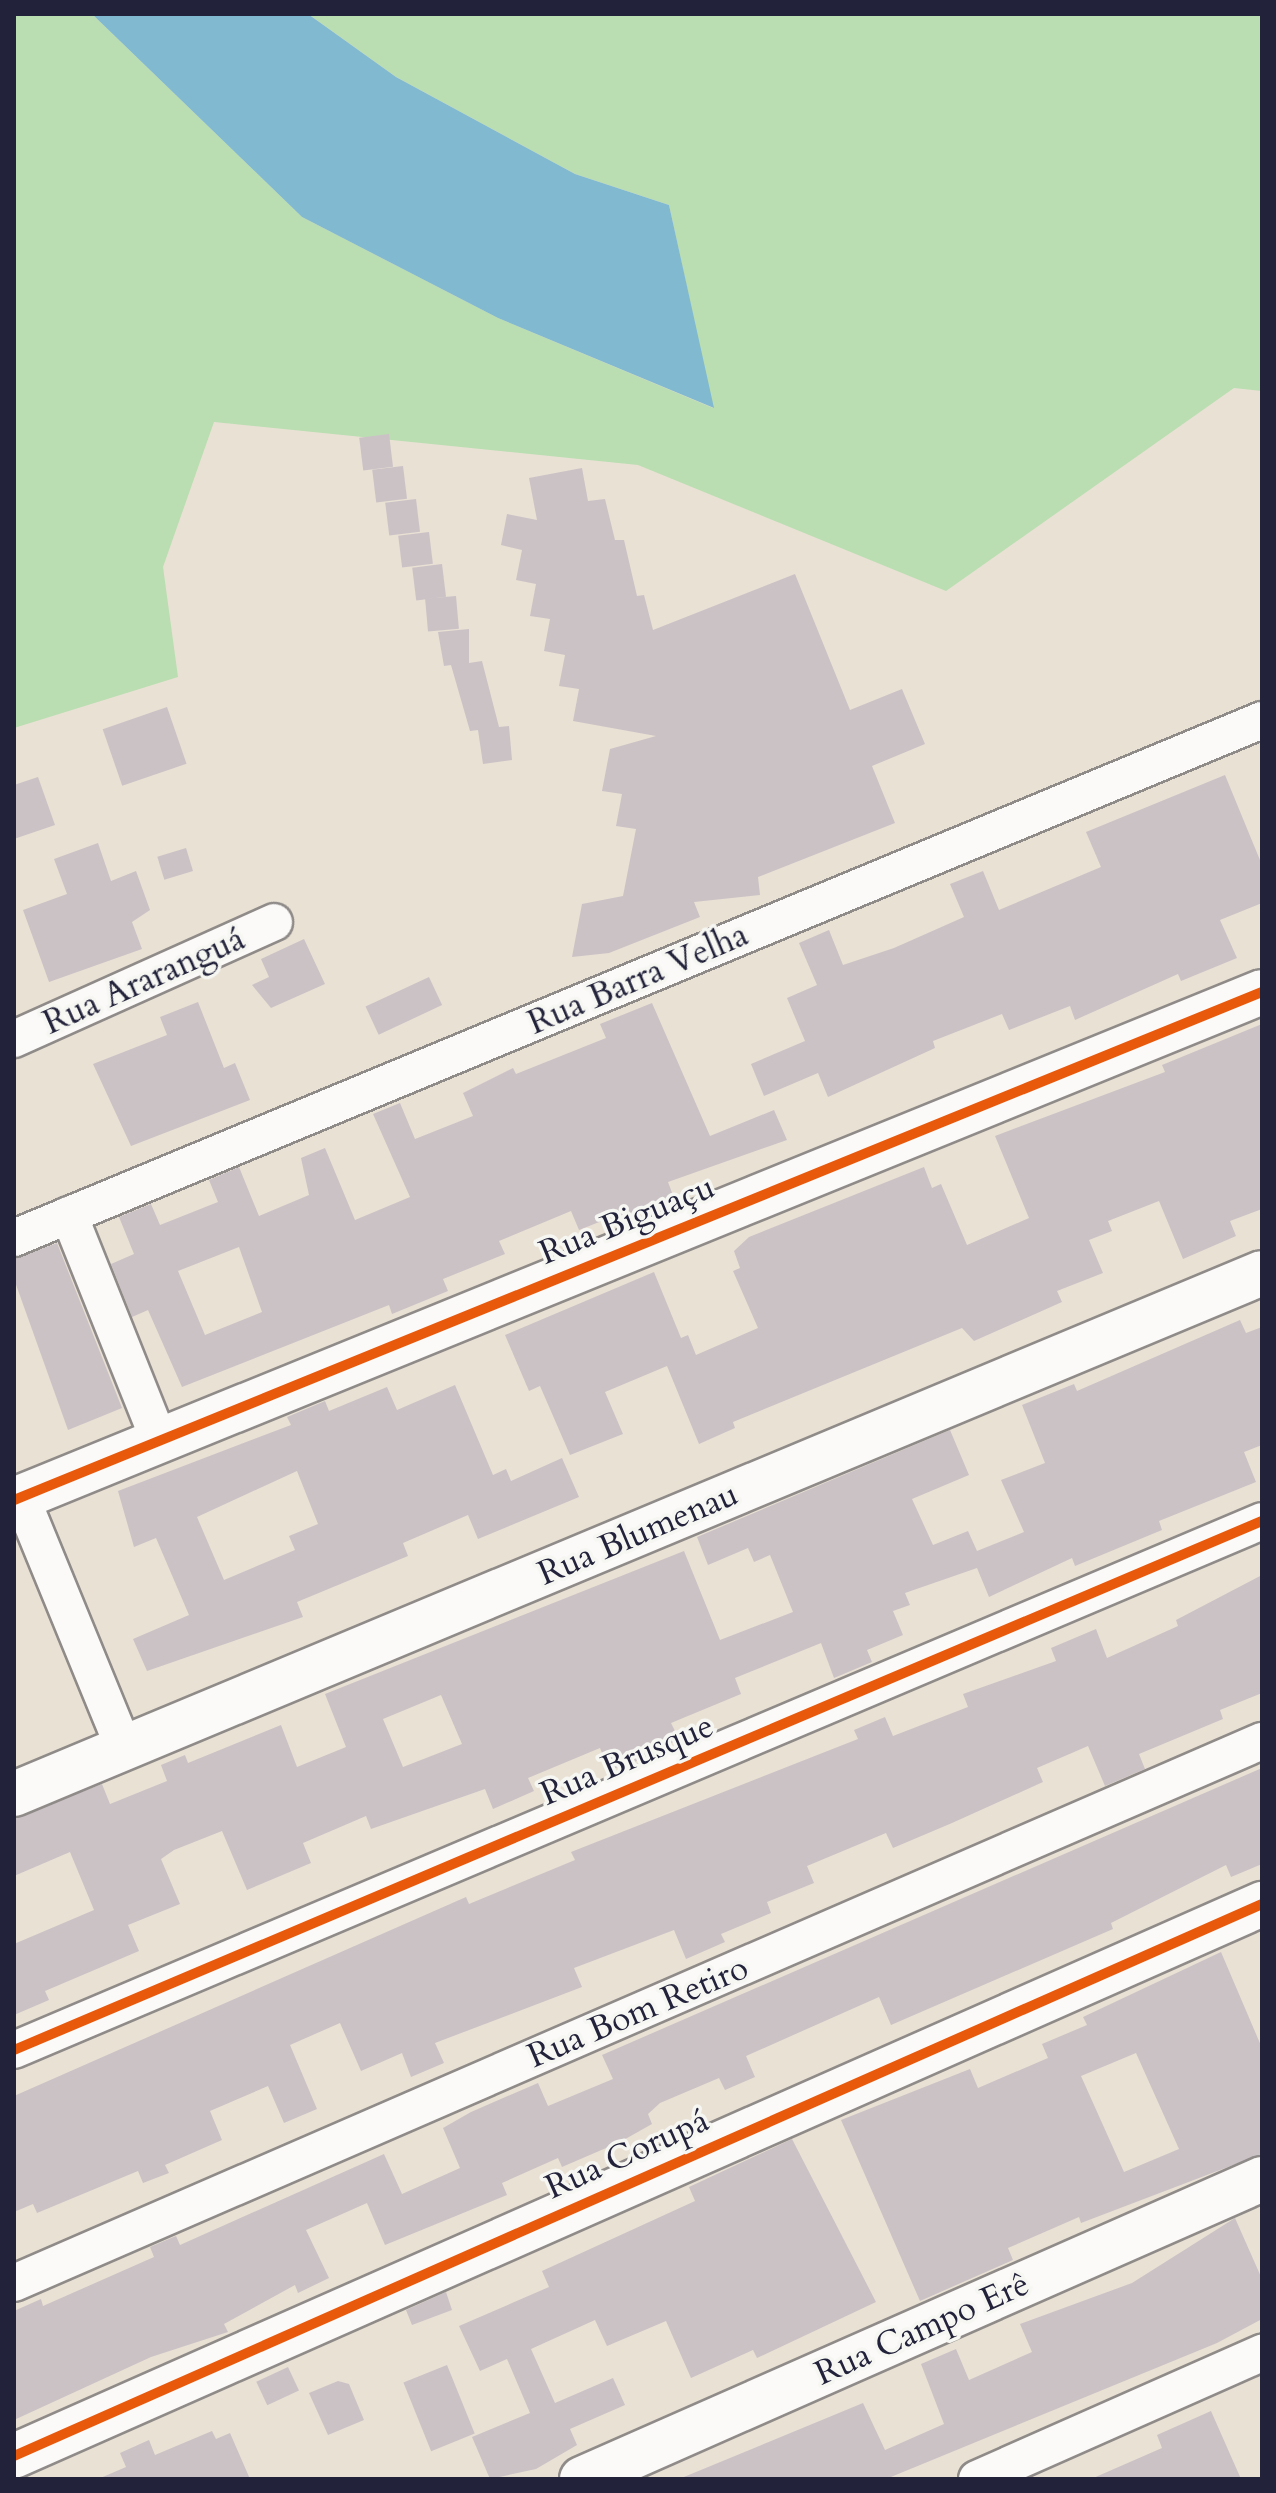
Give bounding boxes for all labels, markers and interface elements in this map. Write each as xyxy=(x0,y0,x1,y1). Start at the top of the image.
street label: Rua Barra Velha xyxy=(522,914,754,1044)
street label: Rua Araranguá xyxy=(37,918,251,1044)
street label: Rua Biguaçu xyxy=(533,1166,721,1274)
street label: Rua Blumenau xyxy=(532,1474,744,1594)
street label: Rua Brusque xyxy=(534,1705,720,1815)
street label: Rua Bom Retiro xyxy=(522,1947,754,2077)
street label: Rua Corupá xyxy=(539,2100,715,2208)
street label: Rua Campo Erê xyxy=(809,2264,1035,2394)

